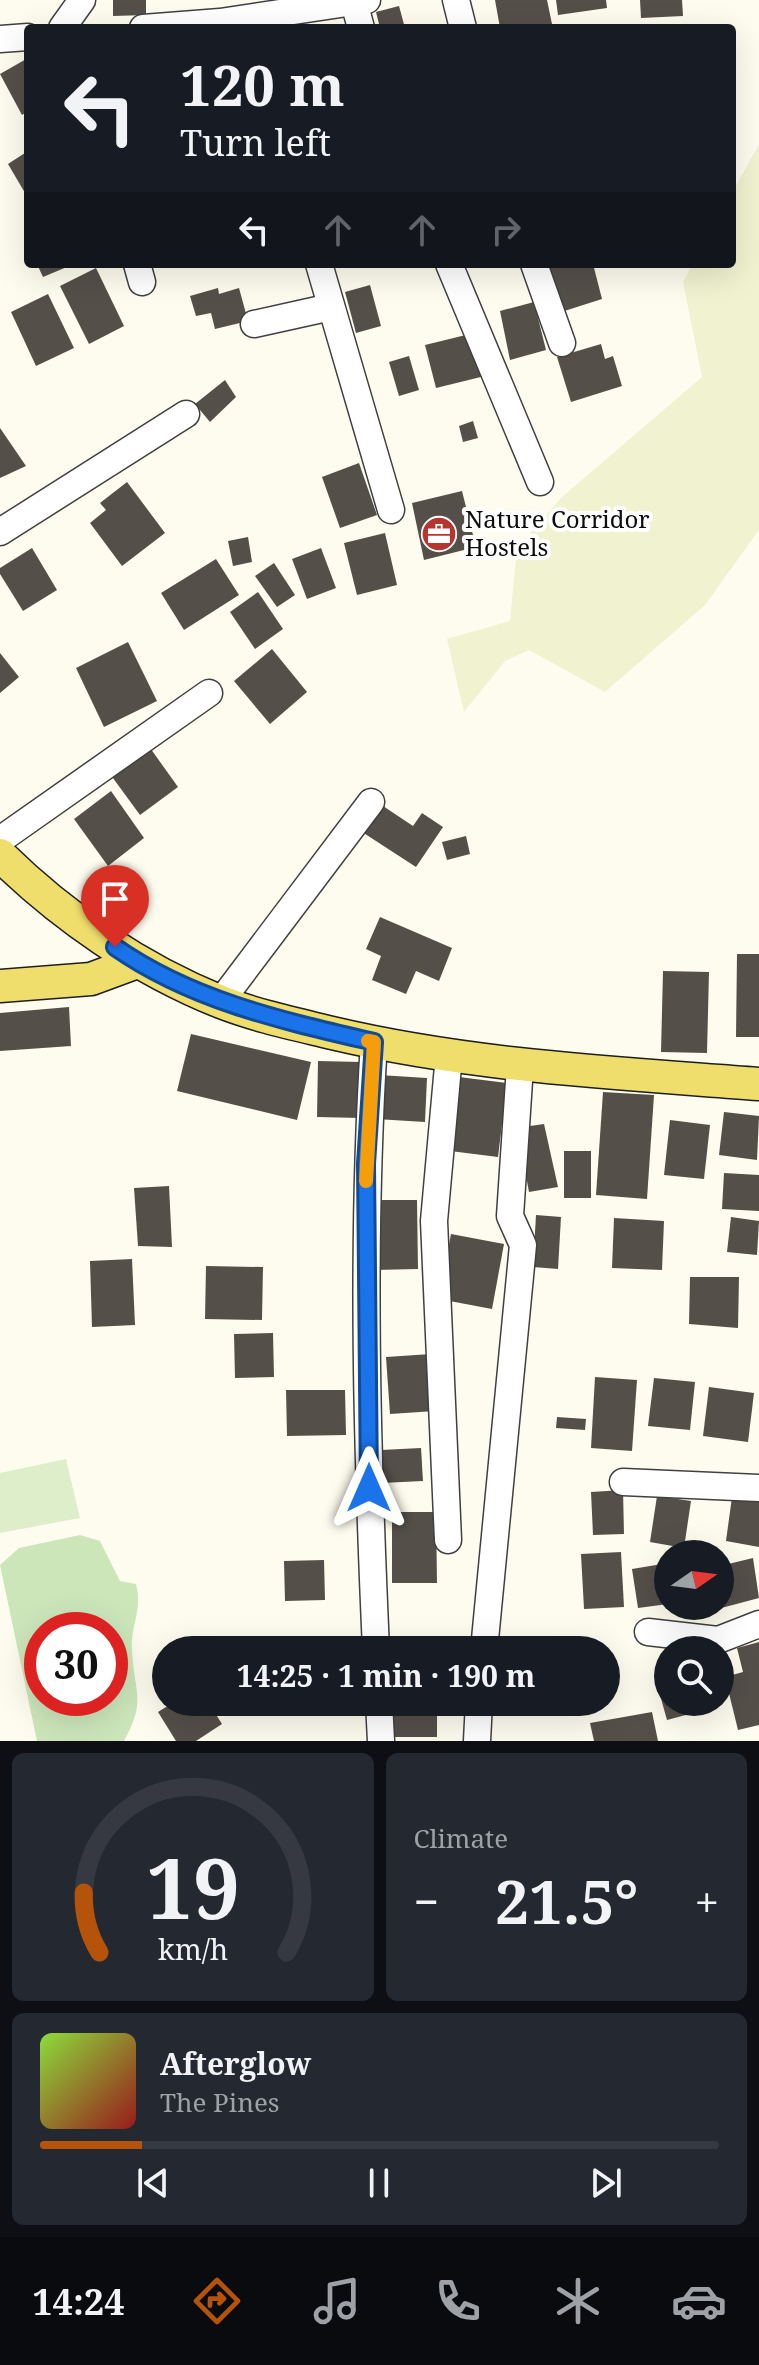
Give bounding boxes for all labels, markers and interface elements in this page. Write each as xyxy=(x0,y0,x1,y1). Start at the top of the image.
text: 120 m xyxy=(180,46,345,122)
icon: left xyxy=(48,56,152,160)
text: Turn left xyxy=(180,118,331,167)
icon: left xyxy=(232,208,276,252)
icon: ahead xyxy=(316,208,360,252)
icon: ahead xyxy=(400,208,444,252)
icon: right xyxy=(484,208,528,252)
place label: Nature Corridor Hostels xyxy=(465,502,650,563)
office icon: Nature Corridor Hostels xyxy=(420,515,458,553)
pin xyxy=(81,865,149,947)
icon: arrive xyxy=(93,877,137,921)
position arrow xyxy=(327,1446,411,1530)
north arrow xyxy=(654,1540,734,1620)
map controls xyxy=(654,1540,734,1716)
speed limit sign: 30 xyxy=(24,1612,128,1716)
button: search xyxy=(654,1636,734,1716)
text: 14:25 · 1 min · 190 m xyxy=(237,1655,535,1696)
text: Climate xyxy=(414,1820,508,1856)
text: 19 xyxy=(146,1830,240,1943)
text: 21.5° xyxy=(495,1860,638,1942)
text: − xyxy=(414,1871,439,1931)
text: + xyxy=(694,1871,719,1931)
text: km/h xyxy=(158,1929,228,1968)
text: Afterglow xyxy=(160,2043,311,2084)
text: The Pines xyxy=(160,2084,280,2120)
icon: previous xyxy=(131,2161,175,2205)
icon: pause xyxy=(357,2161,401,2205)
icon: next xyxy=(584,2161,628,2205)
icon: directions xyxy=(189,2273,245,2329)
icon: music xyxy=(309,2273,365,2329)
icon: phone xyxy=(430,2273,486,2329)
icon: climate xyxy=(550,2273,606,2329)
icon: car xyxy=(671,2273,727,2329)
text: 14:24 xyxy=(32,2277,125,2326)

